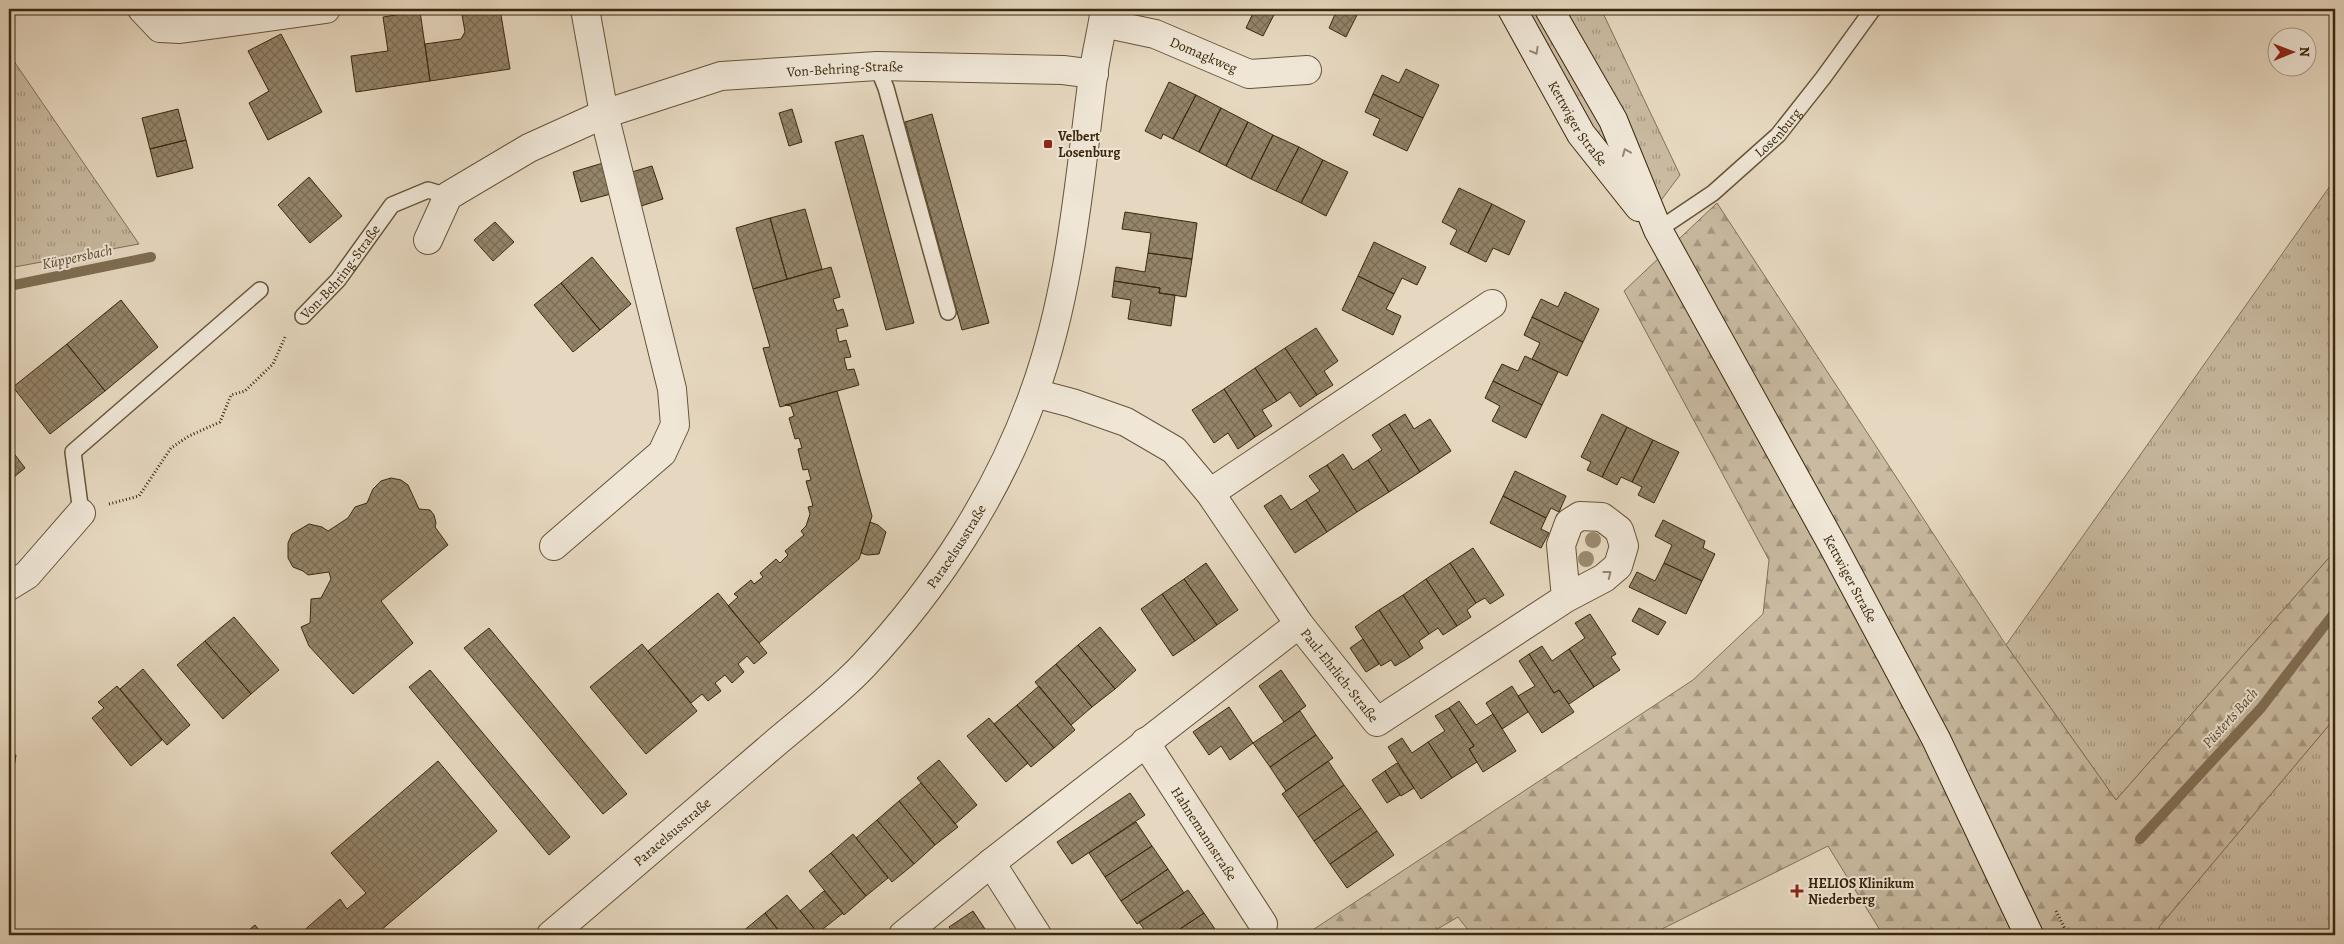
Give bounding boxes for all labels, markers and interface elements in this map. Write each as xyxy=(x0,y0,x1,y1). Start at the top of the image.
north arrow xyxy=(2266,28,2316,78)
street label: Domagkweg xyxy=(1167,32,1240,78)
one-way arrow xyxy=(1529,46,1539,55)
text: N xyxy=(2295,47,2314,57)
street label: Von-Behring-Straße xyxy=(785,57,903,82)
street label: Kettwiger Straße xyxy=(1543,78,1612,170)
street label: Losenburg xyxy=(1751,104,1806,162)
place label: Velbert Losenburg xyxy=(1057,127,1121,162)
marker: Velbert Losenburg xyxy=(1042,138,1054,150)
one-way arrow xyxy=(1622,148,1633,157)
street label: Von-Behring-Straße xyxy=(296,221,385,324)
water label: Küppersbach xyxy=(40,240,114,274)
street label: Paracelsusstraße xyxy=(922,501,991,592)
street label: Kettwiger Straße xyxy=(1819,531,1881,626)
one-way arrow xyxy=(1602,572,1611,580)
street label: Paul-Ehrlich-Straße xyxy=(1296,624,1383,727)
water label: Püsterts Bach xyxy=(2198,684,2262,752)
street label: Hahnemannstraße xyxy=(1166,783,1241,884)
street label: Paracelsusstraße xyxy=(629,794,715,871)
place label: HELIOS Klinikum Niederberg xyxy=(1808,874,1914,909)
marker: HELIOS Klinikum Niederberg xyxy=(1790,884,1804,898)

